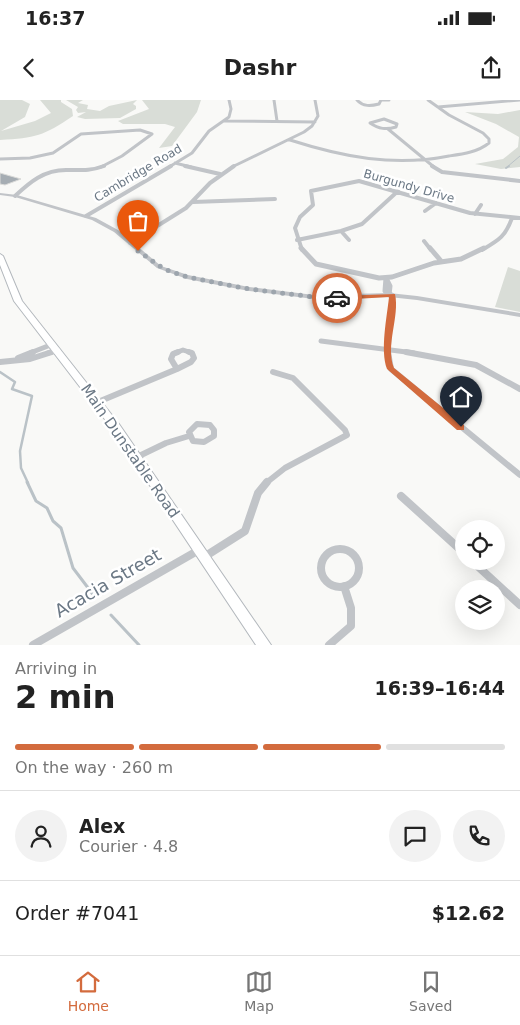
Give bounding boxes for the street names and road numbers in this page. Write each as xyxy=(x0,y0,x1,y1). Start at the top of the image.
street label: Cambridge Road xyxy=(92,141,184,205)
street label: Burgundy Drive xyxy=(362,166,456,206)
street label: Main Dunstable Road xyxy=(77,381,183,521)
street label: Acacia Street xyxy=(51,544,165,621)

